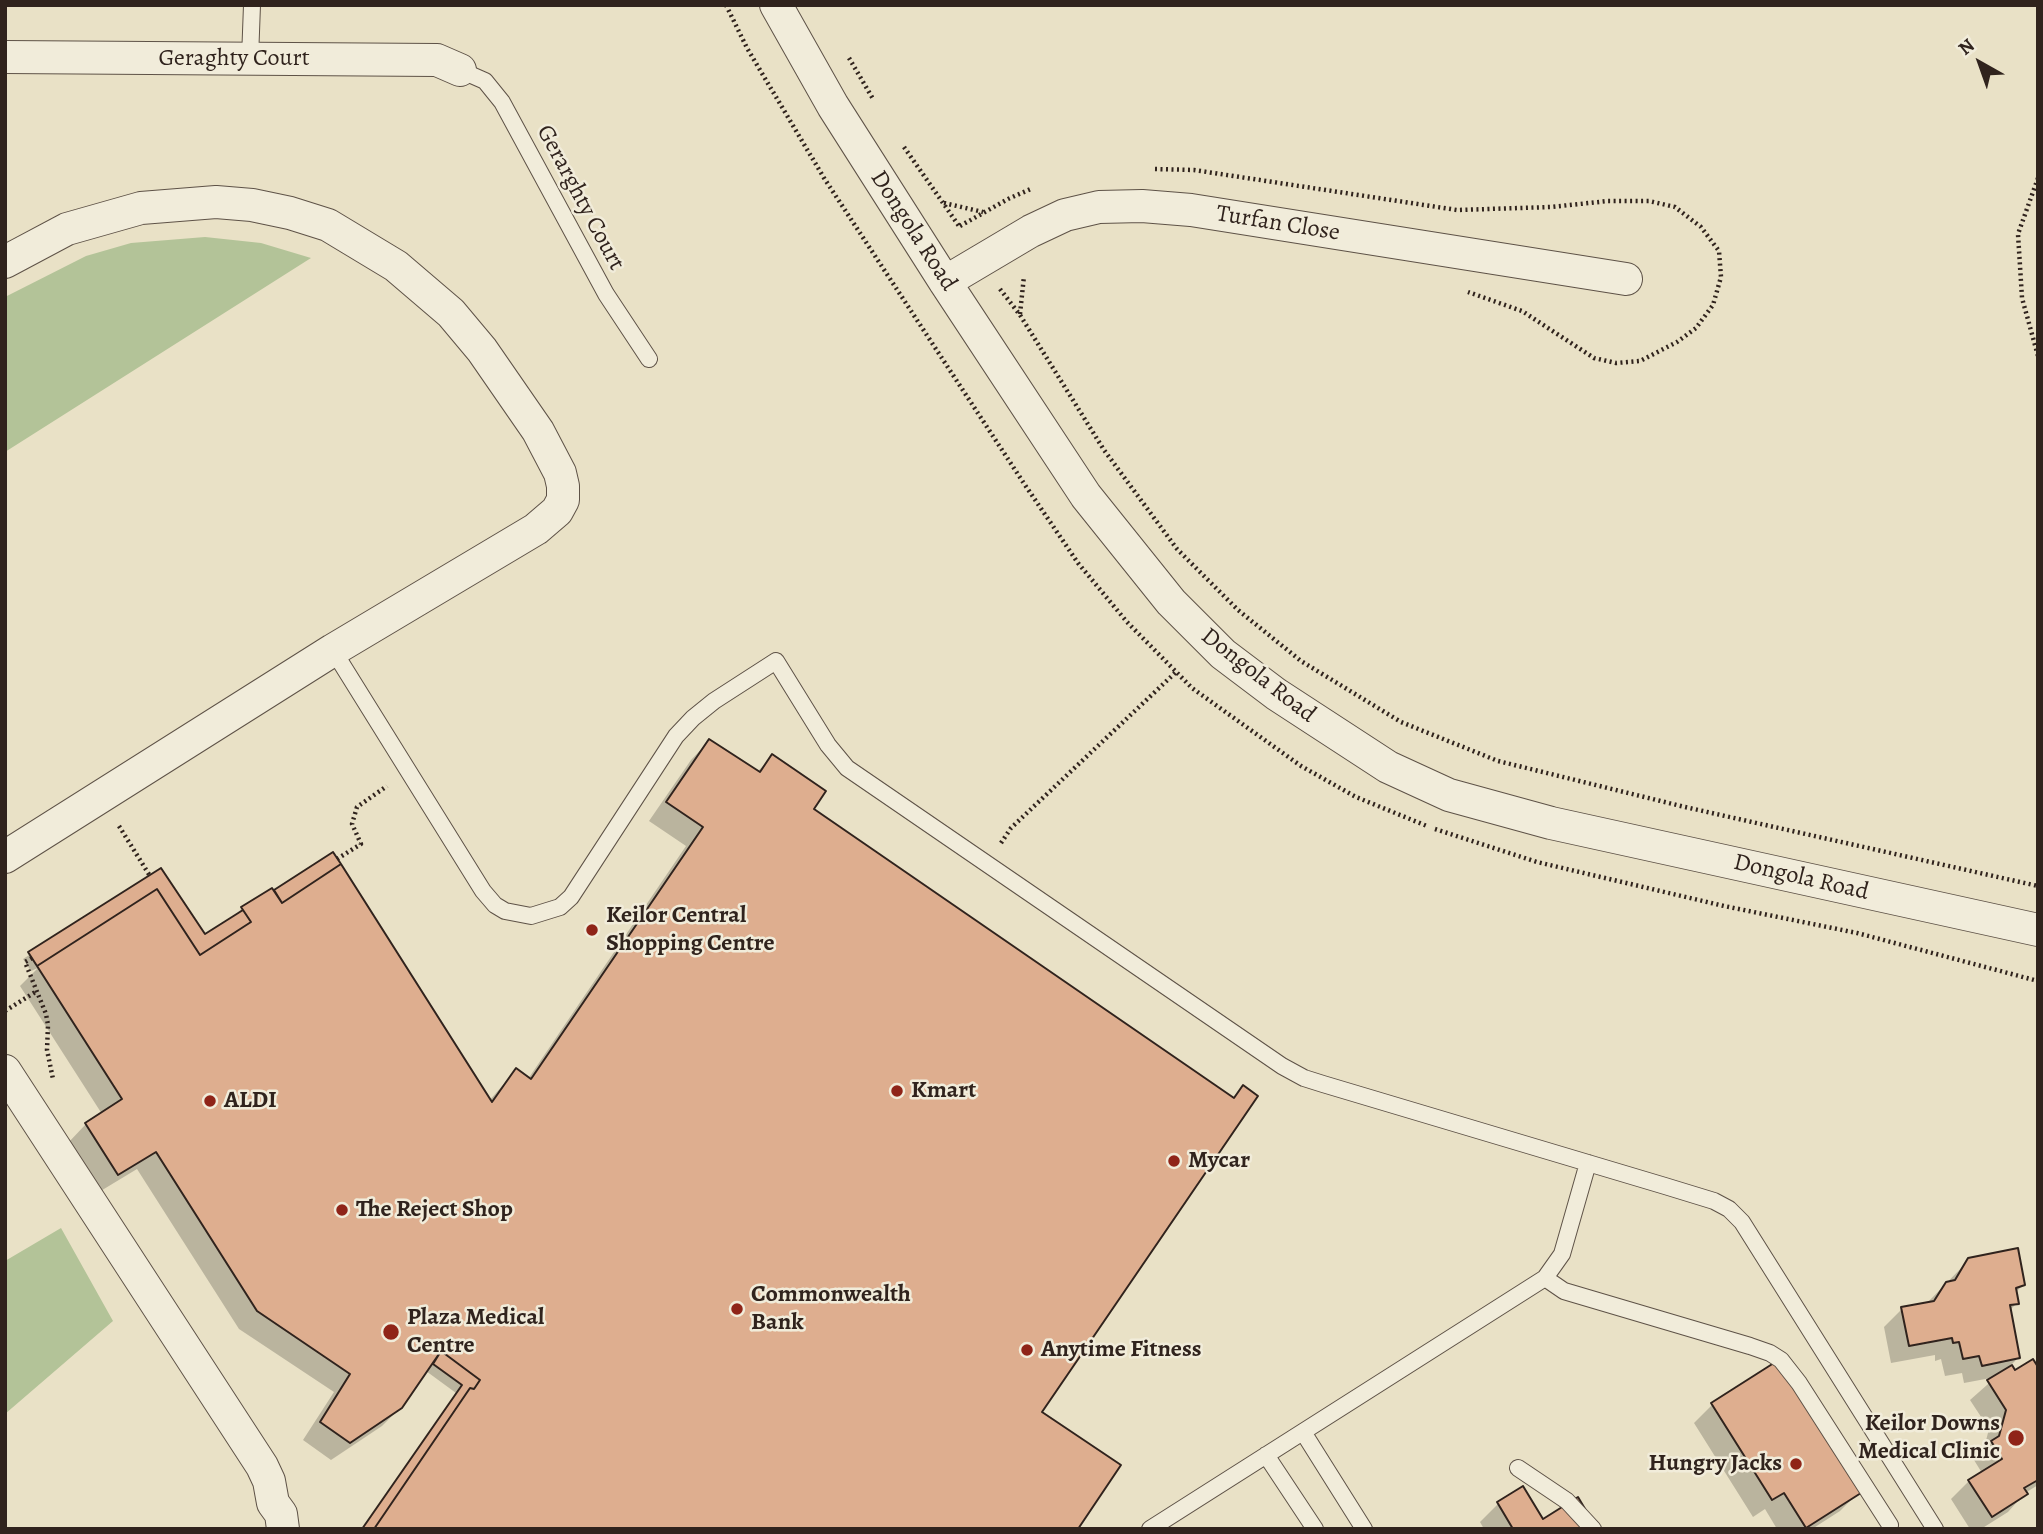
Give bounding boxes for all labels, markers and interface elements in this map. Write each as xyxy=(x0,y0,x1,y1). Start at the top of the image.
north arrow xyxy=(1945,28,2015,98)
text: N xyxy=(1953,33,1980,61)
street label: Geraghty Court xyxy=(158,45,310,73)
street label: Gerarghty Court xyxy=(530,120,630,276)
street label: Dongola Road xyxy=(863,165,963,297)
street label: Turfan Close xyxy=(1214,200,1342,248)
street label: Dongola Road xyxy=(1195,622,1321,730)
street label: Dongola Road xyxy=(1731,848,1871,908)
place label: Keilor Central Shopping Centre xyxy=(606,902,775,958)
marker: Keilor Central Shopping Centre xyxy=(584,922,600,938)
place label: Kmart xyxy=(911,1077,976,1105)
marker: Kmart xyxy=(889,1083,905,1099)
place label: ALDI xyxy=(224,1087,277,1115)
marker: ALDI xyxy=(202,1093,218,1109)
place label: Mycar xyxy=(1188,1147,1250,1175)
marker: Mycar xyxy=(1166,1153,1182,1169)
place label: The Reject Shop xyxy=(356,1196,513,1224)
marker: The Reject Shop xyxy=(334,1202,350,1218)
place label: Commonwealth Bank xyxy=(751,1281,911,1337)
marker: Commonwealth Bank xyxy=(729,1301,745,1317)
place label: Plaza Medical Centre xyxy=(407,1304,544,1360)
marker: Plaza Medical Centre xyxy=(381,1322,401,1342)
place label: Anytime Fitness xyxy=(1041,1336,1202,1364)
marker: Anytime Fitness xyxy=(1019,1342,1035,1358)
place label: Keilor Downs Medical Clinic xyxy=(1858,1410,2000,1466)
marker: Keilor Downs Medical Clinic xyxy=(2006,1428,2026,1448)
place label: Hungry Jacks xyxy=(1648,1450,1782,1478)
marker: Hungry Jacks xyxy=(1788,1456,1804,1472)

